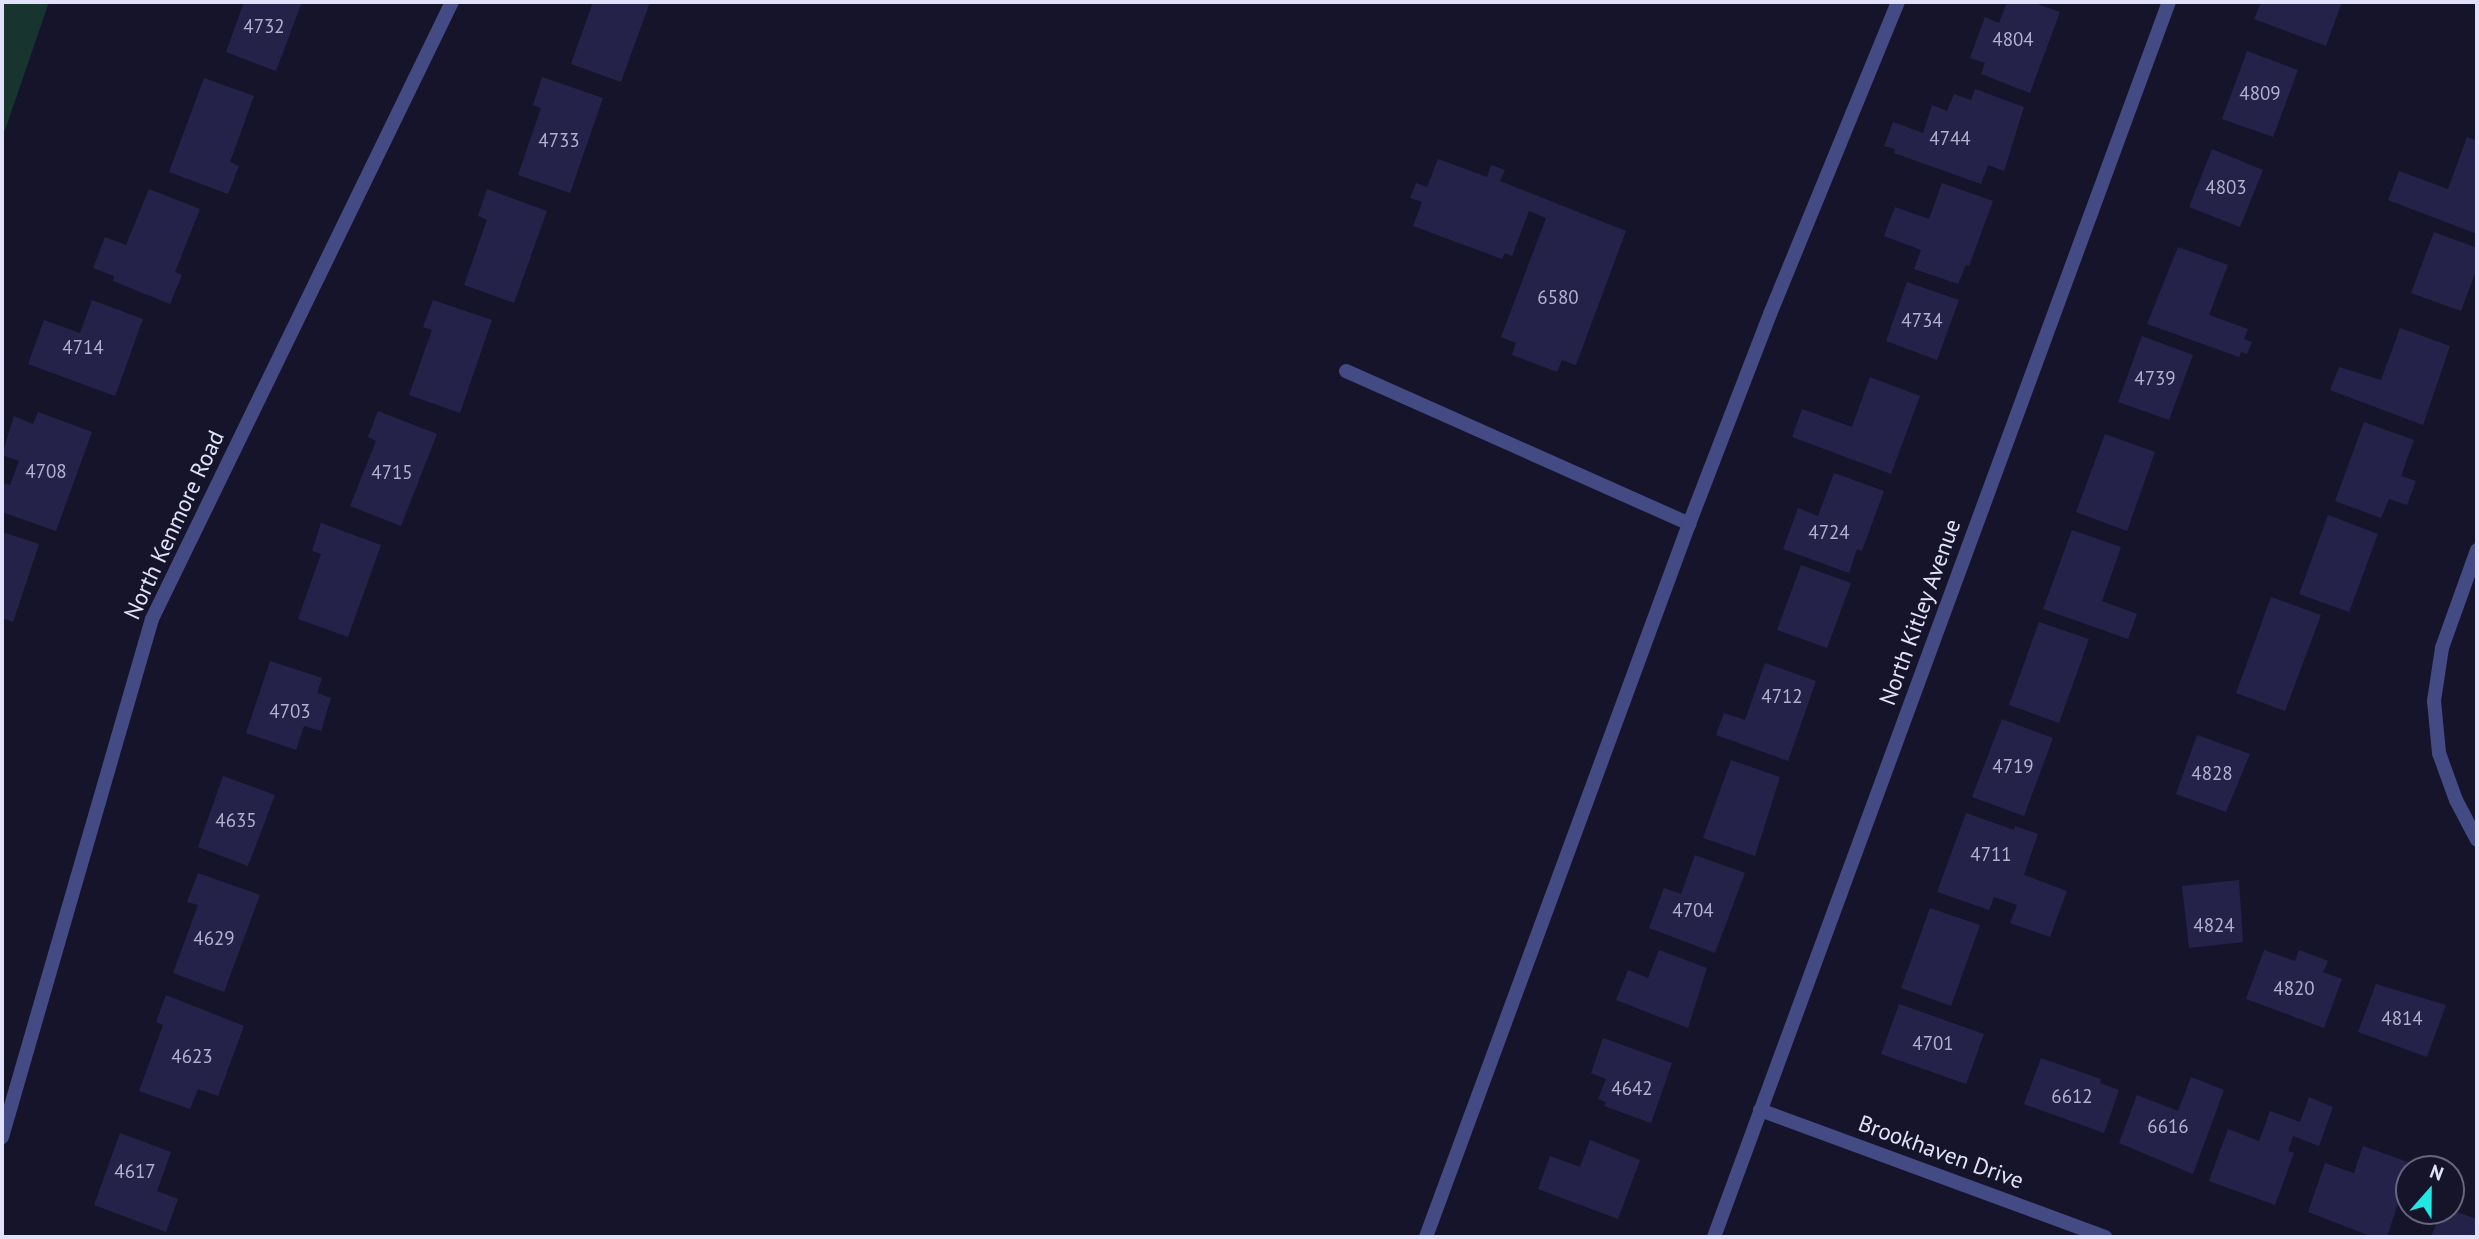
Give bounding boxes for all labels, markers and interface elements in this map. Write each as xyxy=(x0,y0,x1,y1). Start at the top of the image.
house number: 4732 xyxy=(243,16,285,38)
house number: 4804 xyxy=(1992,29,2034,51)
house number: 4809 xyxy=(2239,83,2281,105)
house number: 4744 xyxy=(1929,128,1971,150)
house number: 4733 xyxy=(538,130,580,152)
house number: 4803 xyxy=(2205,177,2247,199)
house number: 6580 xyxy=(1537,287,1579,309)
house number: 4734 xyxy=(1901,310,1943,332)
house number: 4714 xyxy=(62,337,104,359)
house number: 4739 xyxy=(2134,368,2176,390)
street label: North Kenmore Road xyxy=(118,426,230,624)
house number: 4708 xyxy=(25,461,67,483)
house number: 4715 xyxy=(371,462,413,484)
street label: North Kitley Avenue xyxy=(1873,515,1967,709)
house number: 4724 xyxy=(1808,522,1850,544)
house number: 4712 xyxy=(1761,686,1803,708)
house number: 4703 xyxy=(269,701,311,723)
house number: 4719 xyxy=(1992,756,2034,778)
house number: 4828 xyxy=(2191,763,2233,785)
house number: 4635 xyxy=(215,810,257,832)
house number: 4711 xyxy=(1970,844,2012,866)
house number: 4704 xyxy=(1672,900,1714,922)
house number: 4824 xyxy=(2193,915,2235,937)
house number: 4629 xyxy=(193,928,235,950)
house number: 4820 xyxy=(2273,978,2315,1000)
house number: 4814 xyxy=(2381,1008,2423,1030)
house number: 4701 xyxy=(1912,1033,1954,1055)
house number: 4623 xyxy=(171,1046,213,1068)
house number: 4642 xyxy=(1611,1078,1653,1100)
house number: 6612 xyxy=(2051,1086,2093,1108)
street label: Brookhaven Drive xyxy=(1855,1109,2027,1195)
house number: 6616 xyxy=(2147,1116,2189,1138)
north arrow xyxy=(2395,1155,2465,1225)
text: N xyxy=(2427,1159,2447,1186)
house number: 4617 xyxy=(114,1161,156,1183)

